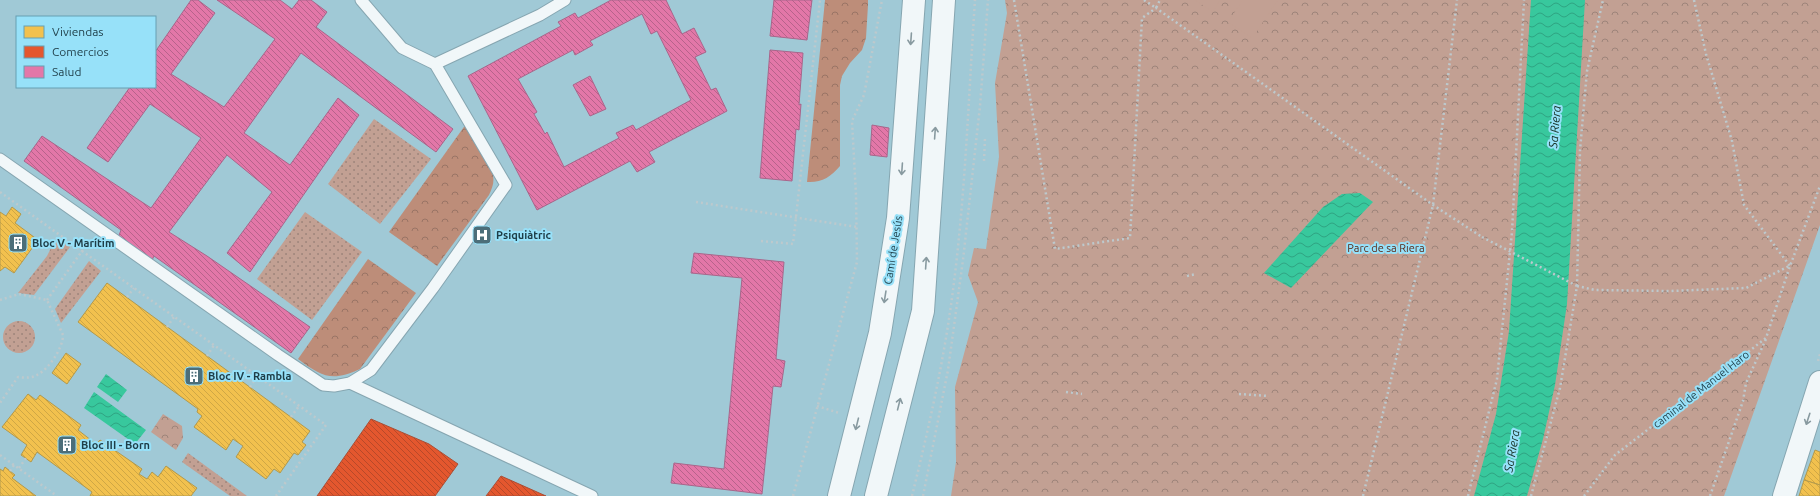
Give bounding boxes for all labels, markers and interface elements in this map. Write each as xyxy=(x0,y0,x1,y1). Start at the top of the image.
legend xyxy=(16,16,156,88)
text: Viviendas xyxy=(52,25,104,38)
one-way arrow xyxy=(908,32,915,45)
text: Comercios xyxy=(52,45,109,58)
text: Salud xyxy=(52,65,81,78)
water label: Sa Riera xyxy=(1546,105,1563,150)
one-way arrow xyxy=(932,127,939,140)
one-way arrow xyxy=(899,162,906,175)
street label: Camí de Jesús xyxy=(882,215,904,285)
hospital icon: Psiquiàtric xyxy=(471,224,493,246)
place label: Psiquiàtric xyxy=(496,229,552,241)
building icon: Bloc V - Marítim xyxy=(7,232,29,254)
place label: Bloc V - Marítim xyxy=(32,237,114,249)
park label: Parc de sa Riera xyxy=(1347,242,1425,254)
one-way arrow xyxy=(923,257,930,270)
one-way arrow xyxy=(881,290,889,303)
street label: caminal de Manuel Haro xyxy=(1651,348,1751,430)
building icon: Bloc IV - Rambla xyxy=(183,365,205,387)
place label: Bloc IV - Rambla xyxy=(208,370,292,382)
one-way arrow xyxy=(896,398,904,411)
one-way arrow xyxy=(1804,413,1811,426)
one-way arrow xyxy=(853,417,860,430)
water label: Sa Riera xyxy=(1501,428,1522,474)
building icon: Bloc III - Born xyxy=(56,434,78,456)
place label: Bloc III - Born xyxy=(81,439,150,451)

